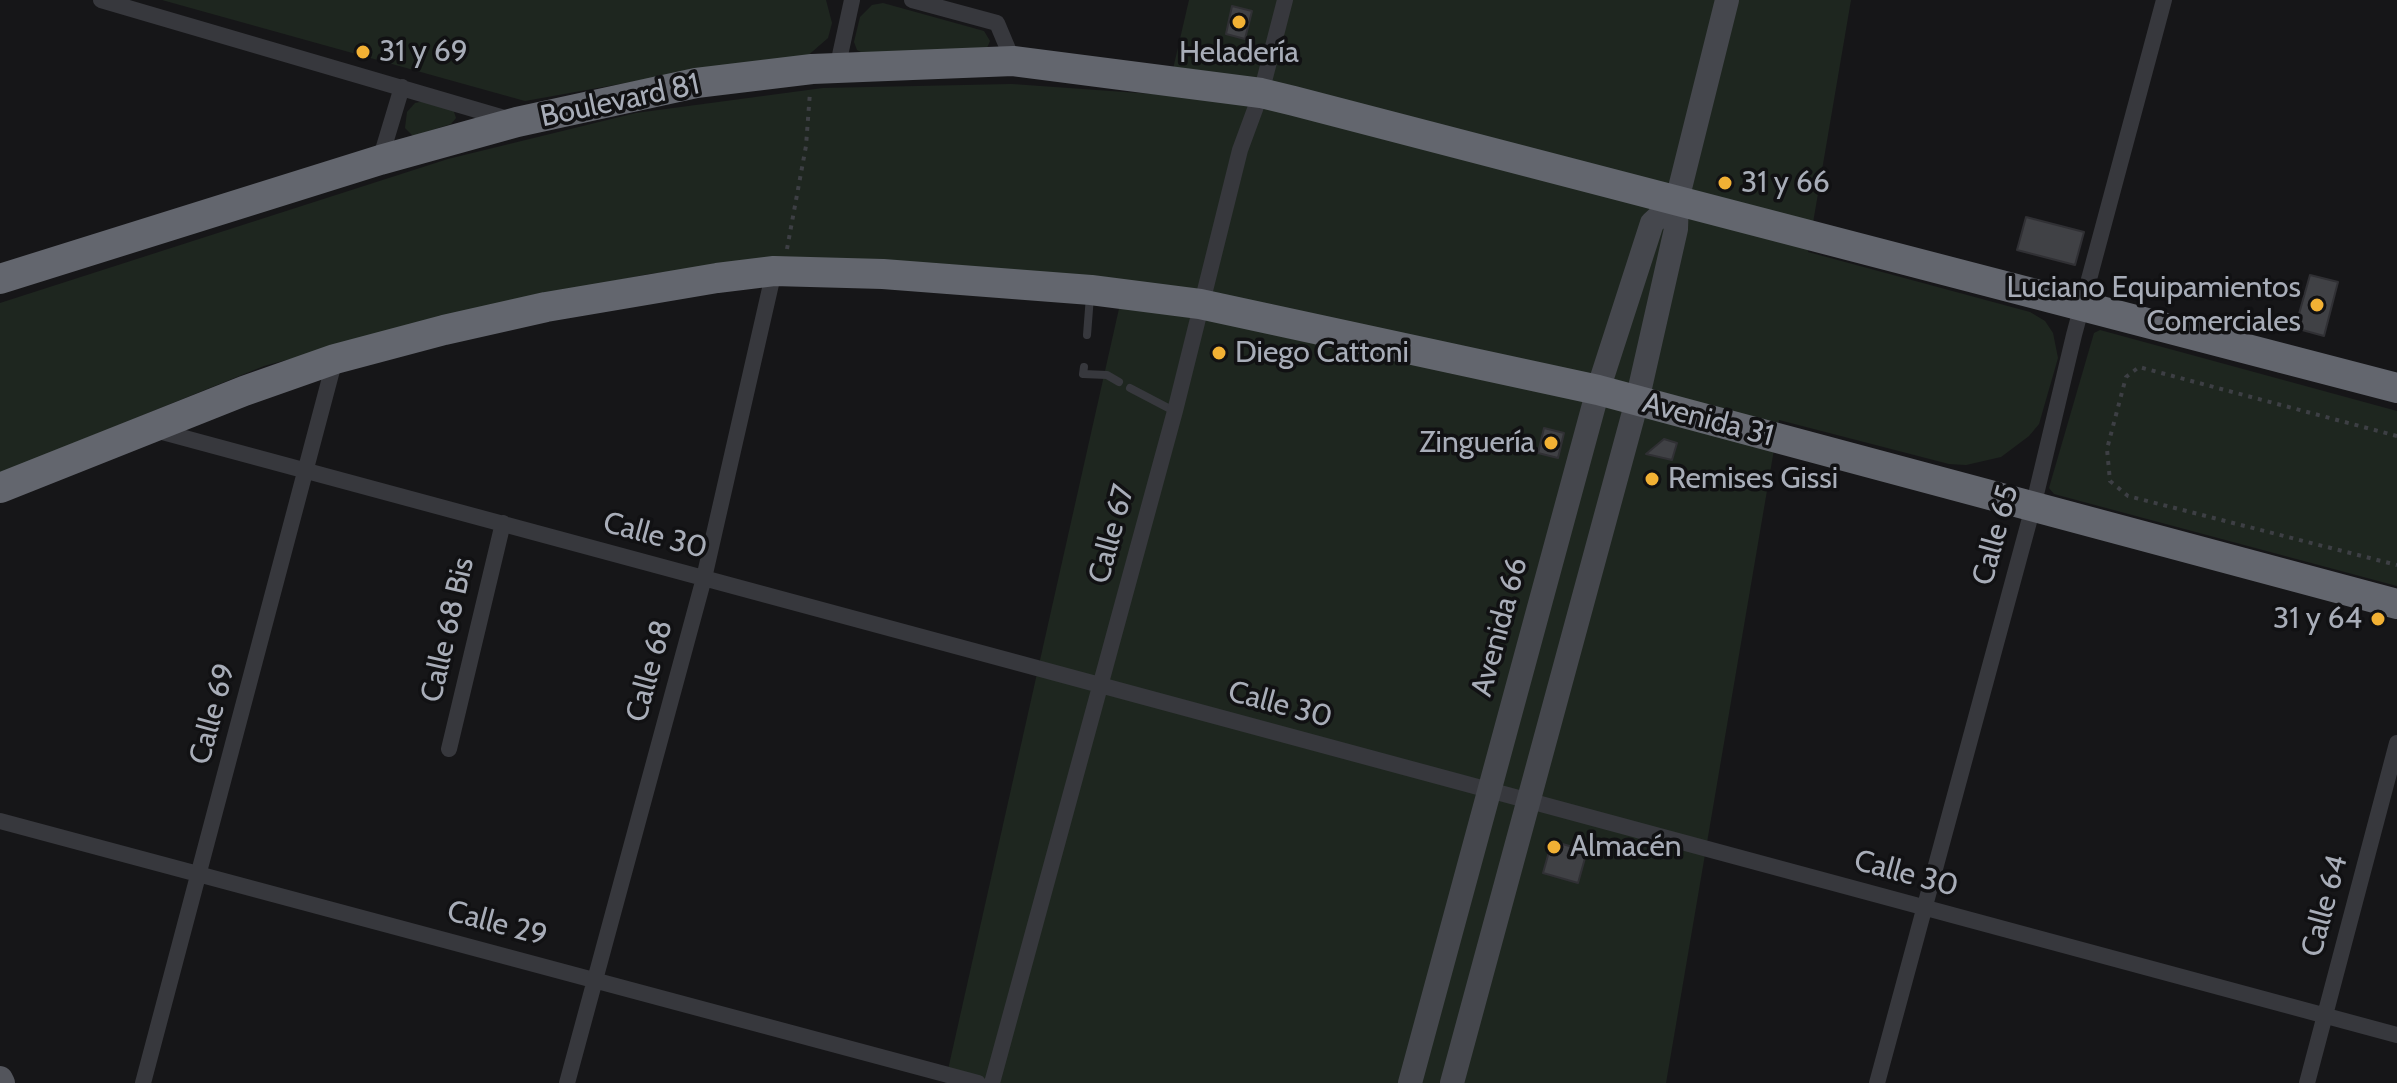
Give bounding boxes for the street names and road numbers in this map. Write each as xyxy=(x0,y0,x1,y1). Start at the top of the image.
street label: Boulevard 81 xyxy=(537,67,703,135)
street label: Avenida 31 xyxy=(1639,385,1777,455)
street label: Calle 67 xyxy=(1082,481,1142,587)
street label: Calle 65 xyxy=(1965,481,2027,589)
street label: Calle 30 xyxy=(599,505,711,567)
street label: Calle 68 Bis xyxy=(414,554,482,706)
street label: Avenida 66 xyxy=(1464,554,1536,700)
street label: Calle 68 xyxy=(619,616,681,726)
street label: Calle 69 xyxy=(182,660,244,768)
street label: Calle 30 xyxy=(1224,674,1336,736)
street label: Calle 30 xyxy=(1850,843,1962,905)
street label: Calle 64 xyxy=(2294,851,2356,961)
street label: Calle 29 xyxy=(443,893,551,955)

